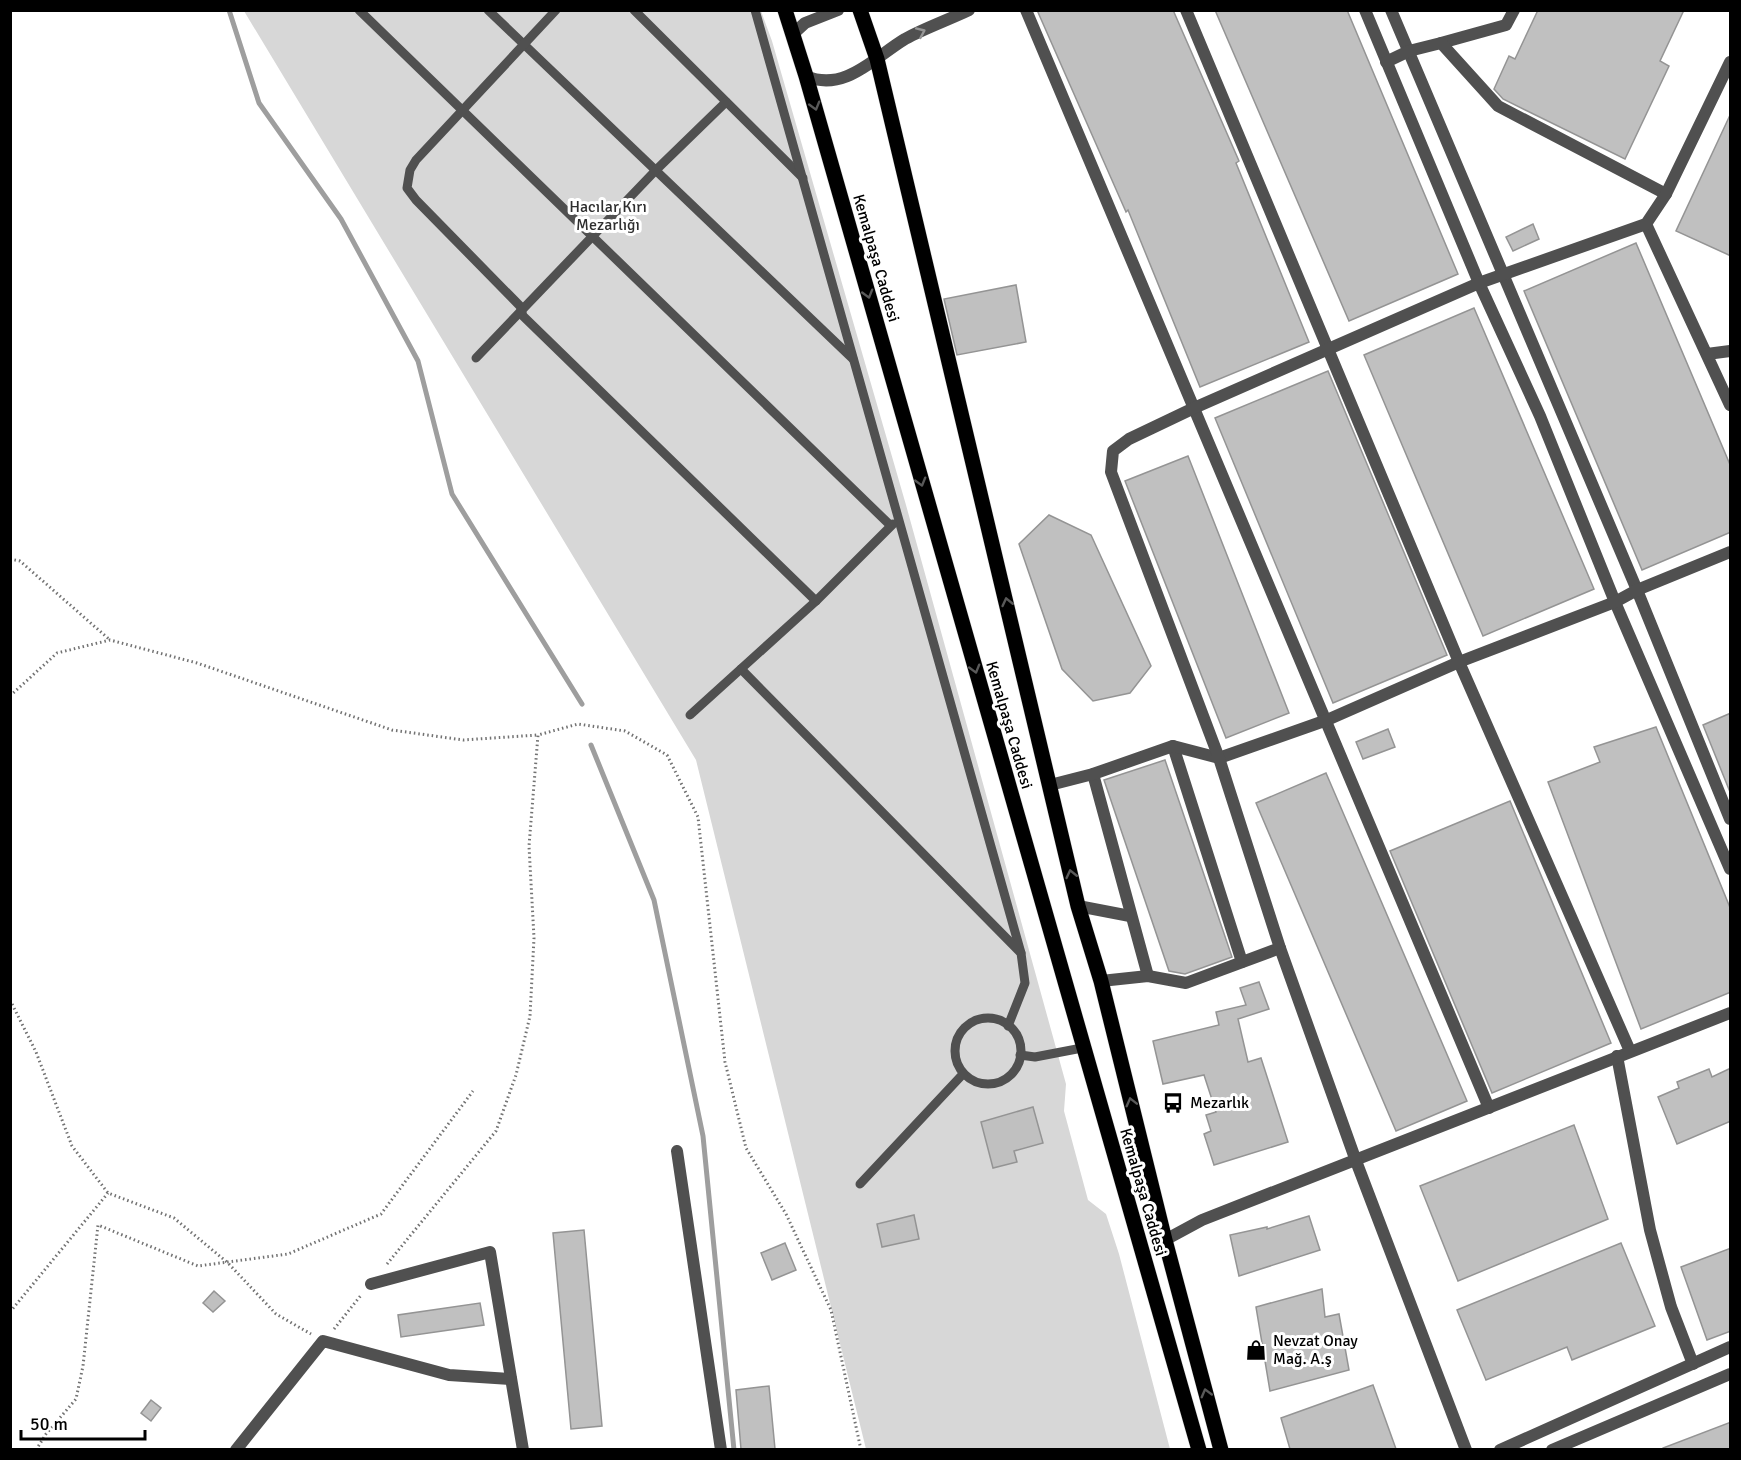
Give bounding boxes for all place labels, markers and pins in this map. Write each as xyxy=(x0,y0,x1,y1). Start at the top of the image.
bus stop icon: Mezarlık xyxy=(1161,1091,1185,1115)
place label: Mezarlık xyxy=(1190,1093,1249,1113)
place label: Nevzat Onay Mağ. A.ş xyxy=(1273,1331,1358,1369)
shop icon: Nevzat Onay Mağ. A.ş xyxy=(1244,1338,1268,1362)

